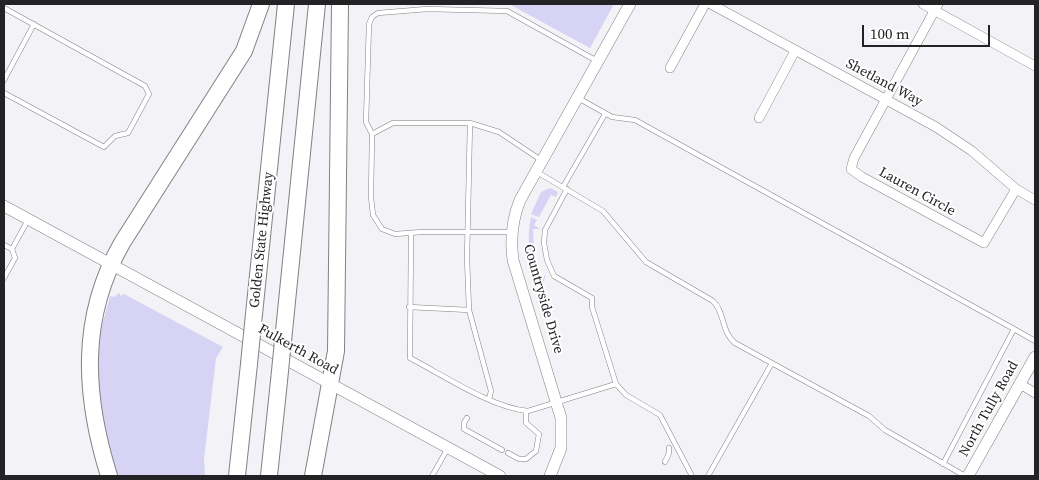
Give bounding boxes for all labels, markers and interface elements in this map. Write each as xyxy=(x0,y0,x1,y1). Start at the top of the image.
scale bar xyxy=(864,15,992,47)
text: 100 m xyxy=(870,23,910,44)
street label: Shetland Way xyxy=(843,56,925,110)
street label: Lauren Circle xyxy=(876,164,958,220)
street label: Golden State Highway xyxy=(247,171,277,309)
street label: Countryside Drive xyxy=(519,242,567,356)
street label: Fulkerth Road xyxy=(255,321,341,379)
street label: North Tully Road xyxy=(956,358,1022,460)

